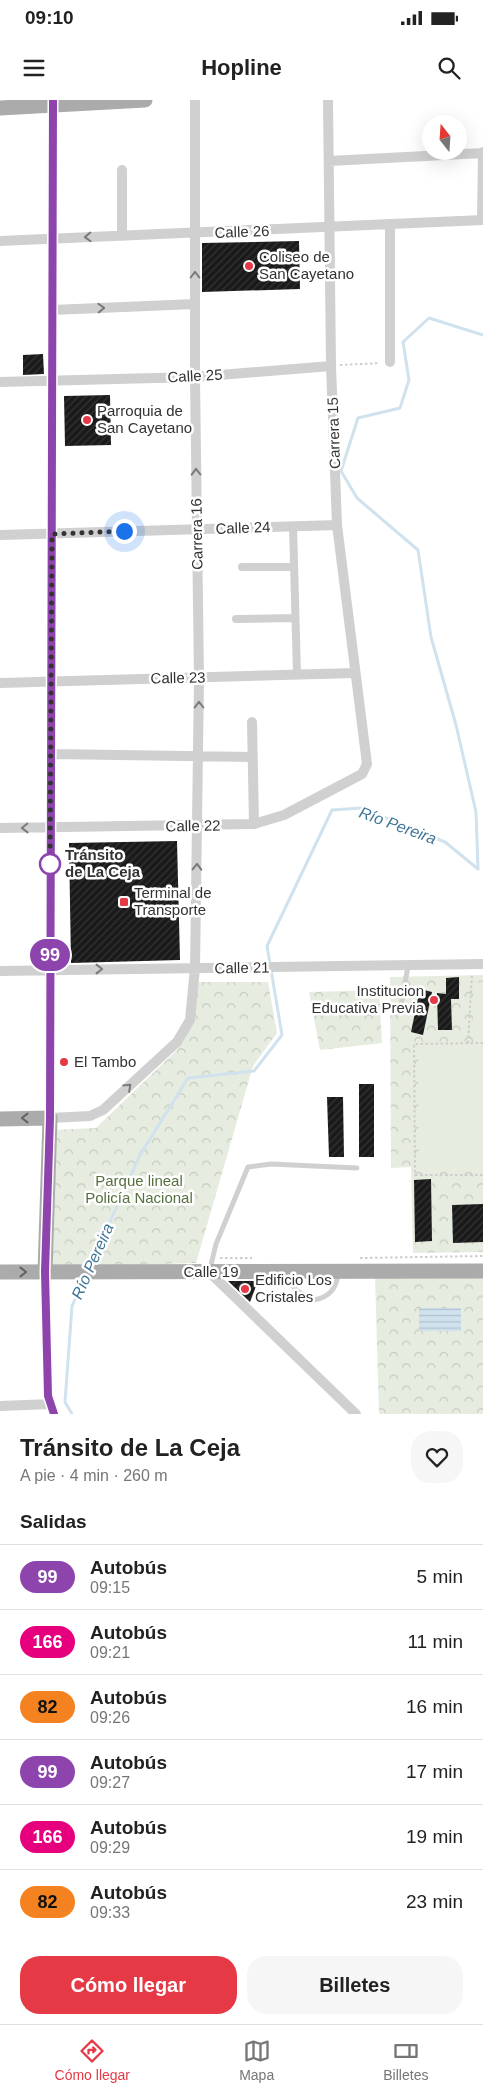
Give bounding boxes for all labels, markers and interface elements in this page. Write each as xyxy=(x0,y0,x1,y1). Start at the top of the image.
text: 09:10 xyxy=(25,7,74,28)
icon: menu xyxy=(20,54,48,82)
icon: search xyxy=(435,54,463,82)
text: Hopline xyxy=(201,55,282,80)
north arrow xyxy=(422,115,468,160)
map controls xyxy=(422,115,467,160)
street label: Calle 26 xyxy=(214,222,270,241)
one-way arrow xyxy=(83,232,91,242)
place label: Coliseo de San Cayetano xyxy=(259,248,354,282)
marker: Coliseo de San Cayetano xyxy=(243,260,255,272)
one-way arrow xyxy=(190,270,200,278)
one-way arrow xyxy=(98,303,105,313)
street label: Calle 25 xyxy=(167,366,223,385)
street label: Carrera 15 xyxy=(324,397,343,469)
place label: Parroquia de San Cayetano xyxy=(97,402,192,436)
marker: Parroquia de San Cayetano xyxy=(81,414,93,426)
one-way arrow xyxy=(191,468,201,476)
street label: Carrera 16 xyxy=(187,498,206,570)
street label: Calle 24 xyxy=(215,518,271,537)
your location xyxy=(112,519,137,544)
street label: Calle 23 xyxy=(150,669,206,686)
one-way arrow xyxy=(194,700,204,708)
water label: Río Pereira xyxy=(357,804,439,847)
street label: Calle 22 xyxy=(165,817,221,834)
one-way arrow xyxy=(21,823,29,833)
place label: Tránsito de La Ceja xyxy=(65,846,141,880)
marker: Tránsito de La Ceja xyxy=(39,853,61,875)
one-way arrow xyxy=(192,863,202,870)
place label: Terminal de Transporte xyxy=(134,884,212,918)
marker: Terminal de Transporte xyxy=(118,896,130,908)
line badge: 99 xyxy=(28,939,72,971)
text: 99 xyxy=(40,945,60,965)
street label: Calle 21 xyxy=(214,959,270,976)
one-way arrow xyxy=(96,964,103,974)
place label: Institucion Educativa Previa xyxy=(311,982,425,1016)
marker: Institucion Educativa Previa xyxy=(428,994,440,1006)
place label: El Tambo xyxy=(74,1053,136,1070)
marker: El Tambo xyxy=(58,1056,70,1068)
one-way arrow xyxy=(123,1084,132,1093)
one-way arrow xyxy=(21,1113,28,1123)
park label: Parque lineal Policía Nacional xyxy=(85,1172,193,1206)
water label: Río Pereira xyxy=(68,1221,117,1302)
street label: Calle 19 xyxy=(183,1263,239,1280)
one-way arrow xyxy=(19,1267,27,1277)
place label: Edificio Los Cristales xyxy=(255,1271,332,1305)
marker: Edificio Los Cristales xyxy=(239,1283,251,1295)
button: heart xyxy=(411,1431,463,1483)
text: Tránsito de La Ceja xyxy=(20,1434,240,1461)
text: A pie · 4 min · 260 m xyxy=(20,1467,168,1484)
text: Salidas xyxy=(20,1511,87,1532)
text: Autobús xyxy=(90,1557,167,1578)
text: 5 min xyxy=(417,1566,463,1587)
text: 99 xyxy=(37,1567,58,1587)
text: 09:15 xyxy=(90,1579,130,1596)
text: Autobús xyxy=(90,1622,167,1643)
text: 11 min xyxy=(407,1631,463,1652)
text: 166 xyxy=(32,1632,63,1652)
text: 09:21 xyxy=(90,1644,130,1661)
text: Autobús xyxy=(90,1687,167,1708)
text: 16 min xyxy=(406,1696,463,1717)
text: 82 xyxy=(37,1697,58,1717)
text: 09:26 xyxy=(90,1709,130,1726)
text: Autobús xyxy=(90,1752,167,1773)
text: 17 min xyxy=(406,1761,463,1782)
text: 99 xyxy=(37,1762,58,1782)
text: 09:27 xyxy=(90,1774,130,1791)
text: Autobús xyxy=(90,1817,167,1838)
text: 19 min xyxy=(406,1826,463,1847)
text: 166 xyxy=(32,1827,63,1847)
text: 09:29 xyxy=(90,1839,130,1856)
text: Autobús xyxy=(90,1882,167,1903)
text: 23 min xyxy=(406,1891,463,1912)
text: 82 xyxy=(37,1892,58,1912)
text: 09:33 xyxy=(90,1904,130,1921)
button: Cómo llegar xyxy=(20,1956,237,2014)
button: Billetes xyxy=(247,1956,463,2014)
tab: Cómo llegar xyxy=(55,2037,130,2083)
tab: Mapa xyxy=(239,2037,274,2083)
tab: Billetes xyxy=(383,2037,428,2083)

